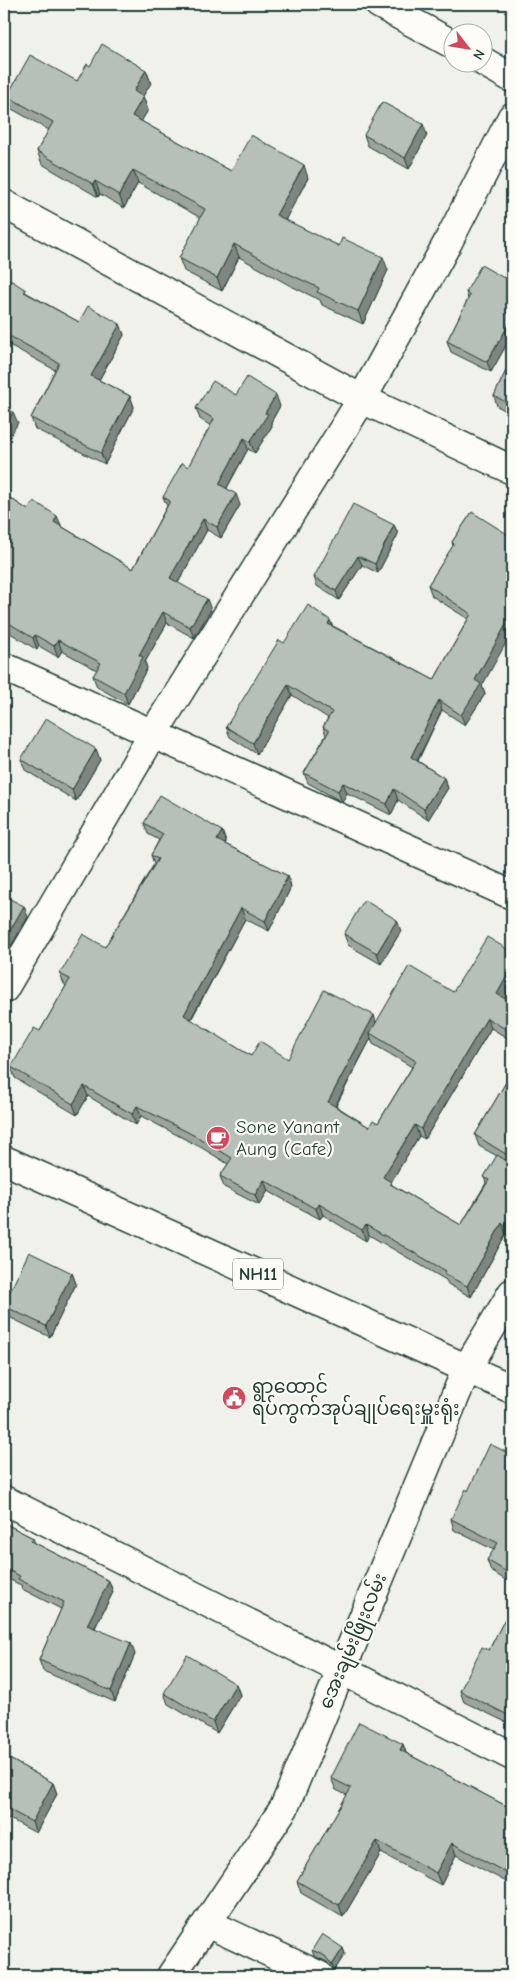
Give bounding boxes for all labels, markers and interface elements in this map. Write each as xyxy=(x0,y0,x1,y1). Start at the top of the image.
north arrow xyxy=(444,22,494,72)
text: N xyxy=(469,46,488,63)
place label: Sone Yanant Aung (Cafe) xyxy=(236,1116,340,1160)
cafe icon: Sone Yanant Aung (Cafe) xyxy=(205,1125,231,1151)
road number: NH11 xyxy=(233,1258,283,1290)
place label: ရွာထောင် ရပ်ကွက်အုပ်ချုပ်ရေးမှူးရုံး xyxy=(252,1372,460,1425)
public building icon: ရွာထောင် ရပ်ကွက်အုပ်ချုပ်ရေးမှူးရုံး xyxy=(221,1385,247,1411)
street label: အေးချမ်းဖြိုးလမ်း xyxy=(311,1568,395,1714)

